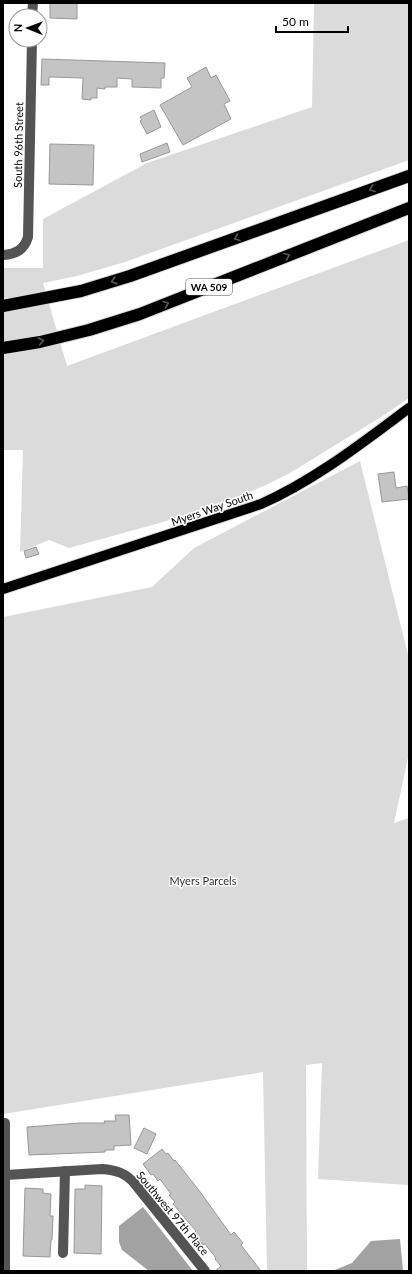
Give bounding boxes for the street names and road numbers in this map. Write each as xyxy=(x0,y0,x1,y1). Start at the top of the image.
street label: South 96th Street xyxy=(11,102,25,188)
road number: WA 509 xyxy=(186,279,232,295)
street label: Myers Way South xyxy=(169,488,255,528)
street label: Southwest 97th Place xyxy=(134,1168,212,1258)

